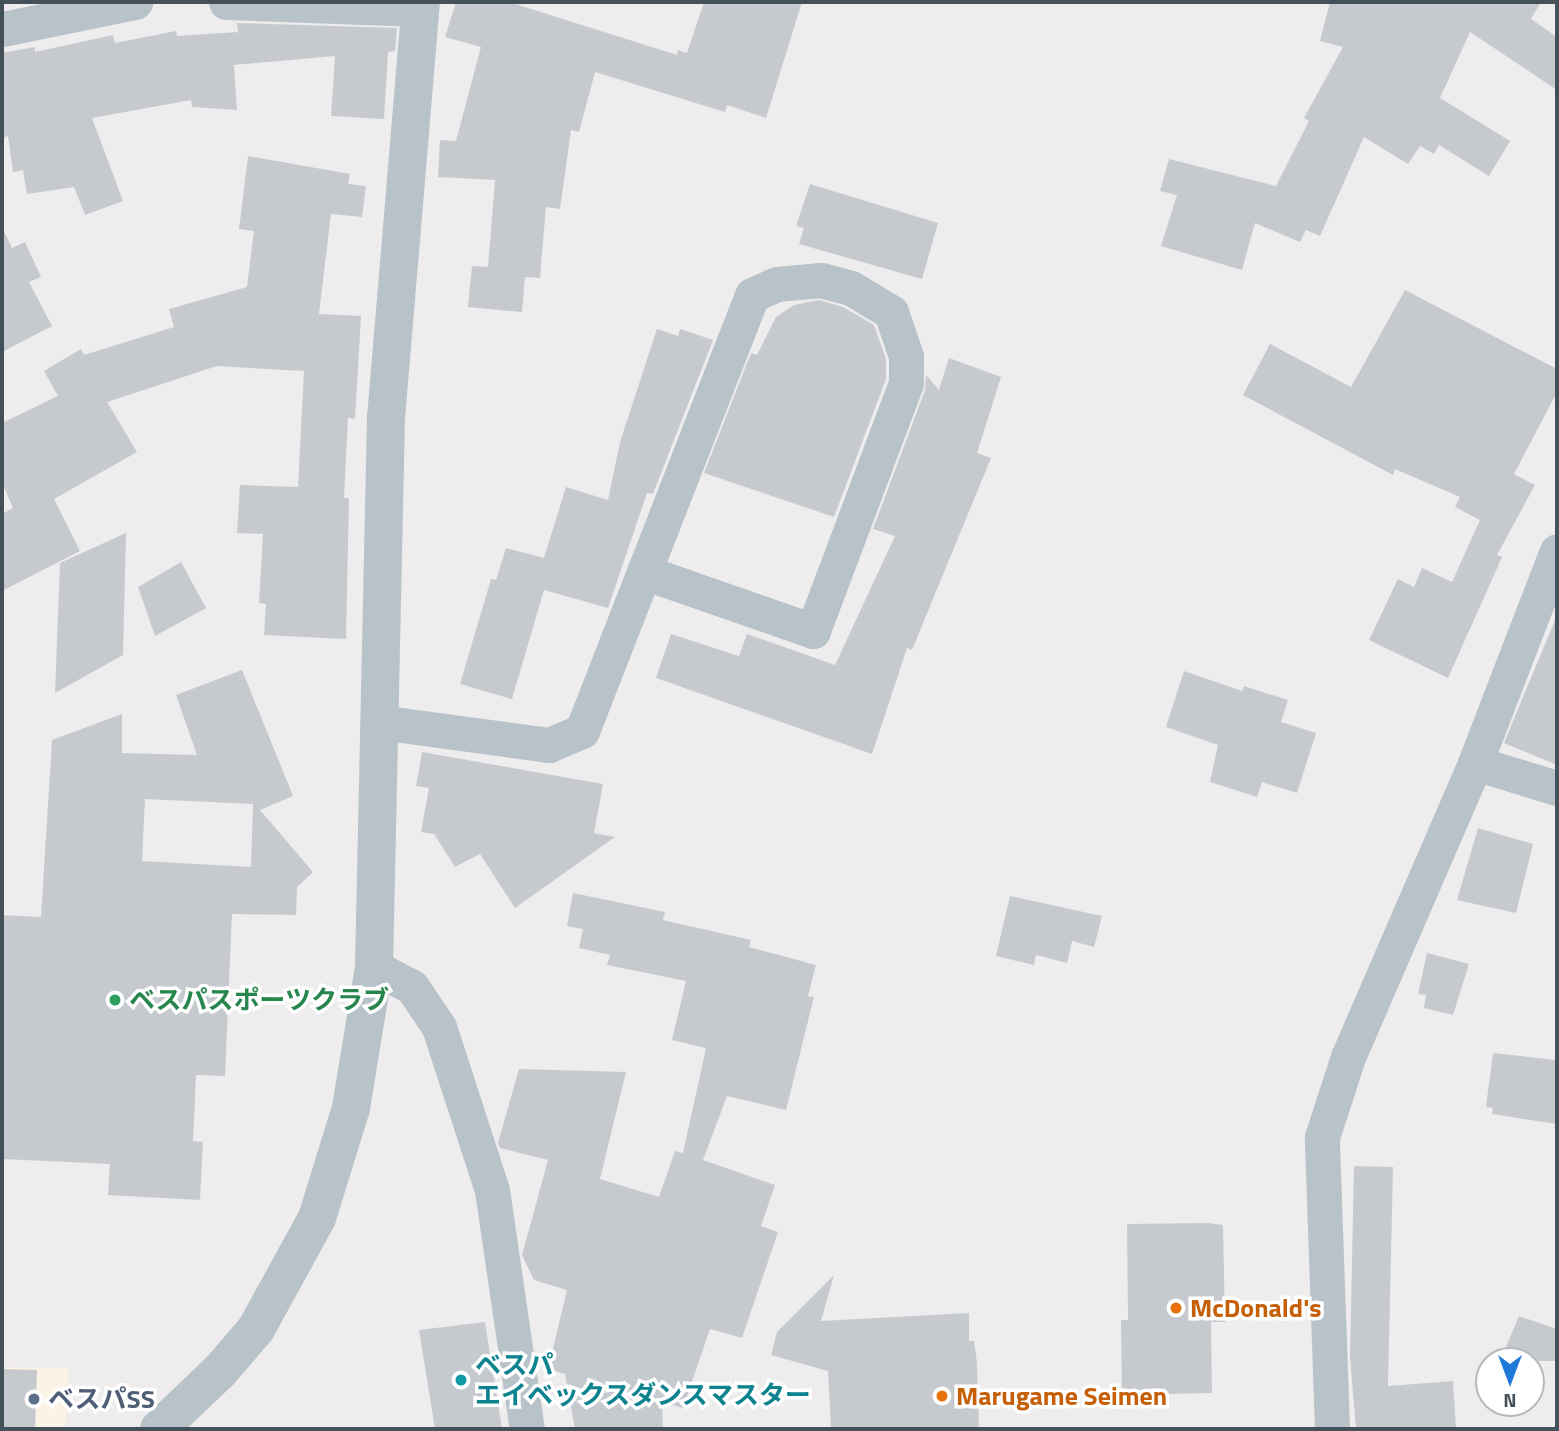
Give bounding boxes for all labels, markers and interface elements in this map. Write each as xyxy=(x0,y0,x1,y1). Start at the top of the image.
place label: ベスパスポーツクラブ xyxy=(129,984,389,1016)
marker: ベスパスポーツクラブ xyxy=(107,992,123,1008)
place label: McDonald's xyxy=(1190,1292,1322,1324)
marker: McDonald's xyxy=(1168,1300,1184,1316)
north arrow xyxy=(1475,1347,1545,1417)
place label: ベスパ エイベックスダンスマスター xyxy=(475,1349,813,1410)
marker: ベスパ エイベックスダンスマスター xyxy=(453,1372,469,1388)
place label: Marugame Seimen xyxy=(956,1380,1167,1412)
place label: ベスパSS xyxy=(48,1383,154,1415)
text: N xyxy=(1503,1387,1517,1416)
marker: Marugame Seimen xyxy=(934,1388,950,1404)
marker: ベスパSS xyxy=(26,1391,42,1407)

